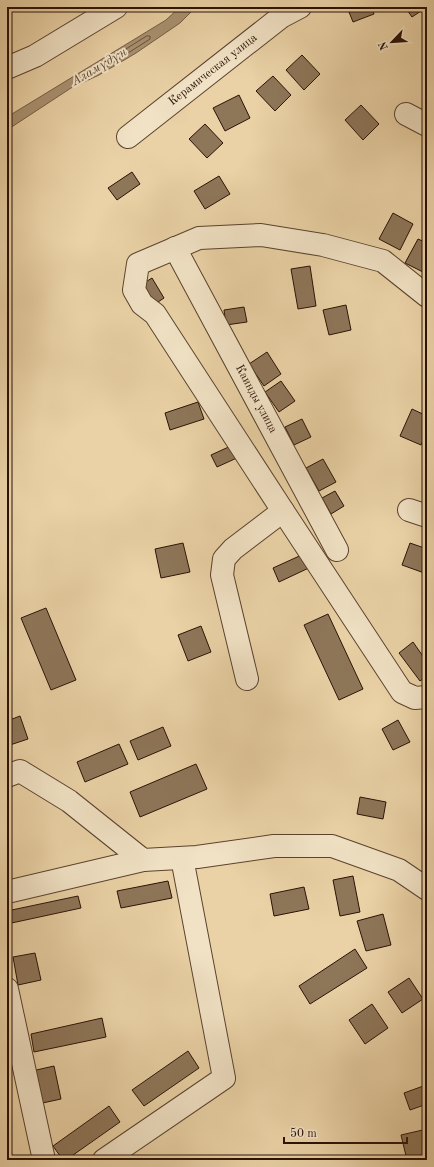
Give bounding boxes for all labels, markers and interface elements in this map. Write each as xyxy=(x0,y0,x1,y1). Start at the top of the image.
north arrow xyxy=(372,22,412,62)
street label: Керамическая улица xyxy=(166,32,260,108)
text: N xyxy=(377,39,391,52)
water label: Аламүдүн xyxy=(68,45,130,89)
street label: Каинды улица xyxy=(233,363,279,435)
scale bar xyxy=(284,1119,407,1145)
text: 50 m xyxy=(290,1127,317,1140)

